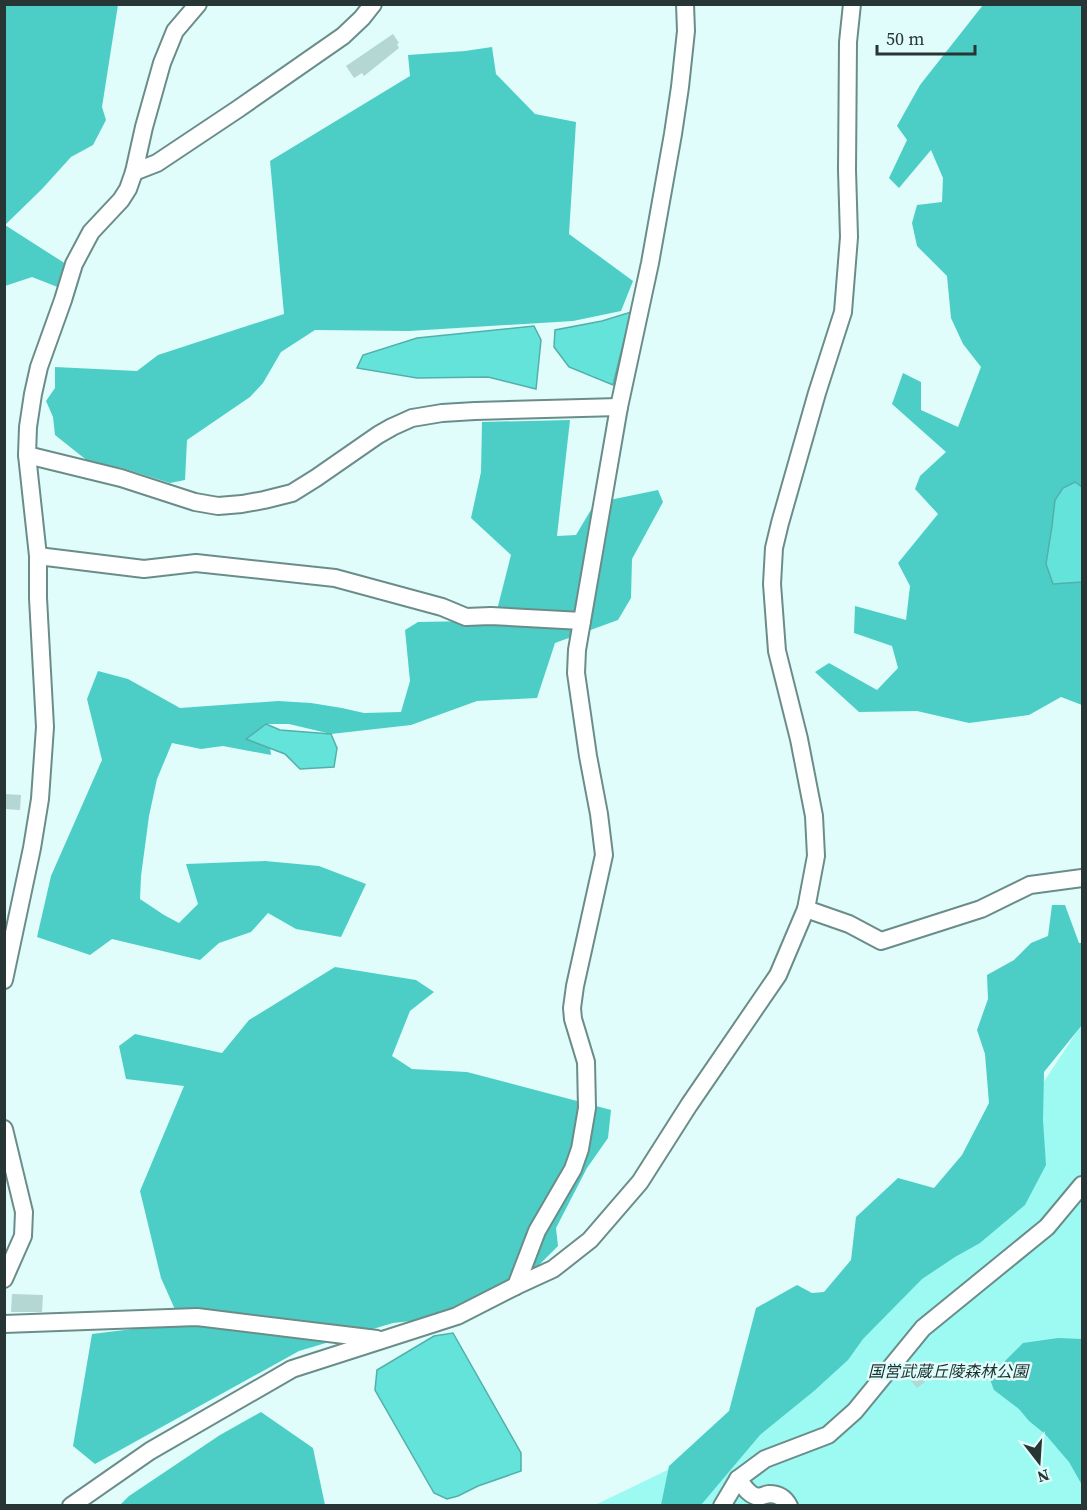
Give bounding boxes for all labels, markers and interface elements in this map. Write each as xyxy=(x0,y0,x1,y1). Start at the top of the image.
scale bar xyxy=(877,18,974,56)
text: 50 m xyxy=(886,26,924,51)
park label: 国営武蔵丘陵森林公園 xyxy=(868,1360,1030,1382)
north arrow xyxy=(1009,1432,1069,1492)
text: N xyxy=(1034,1464,1052,1489)

